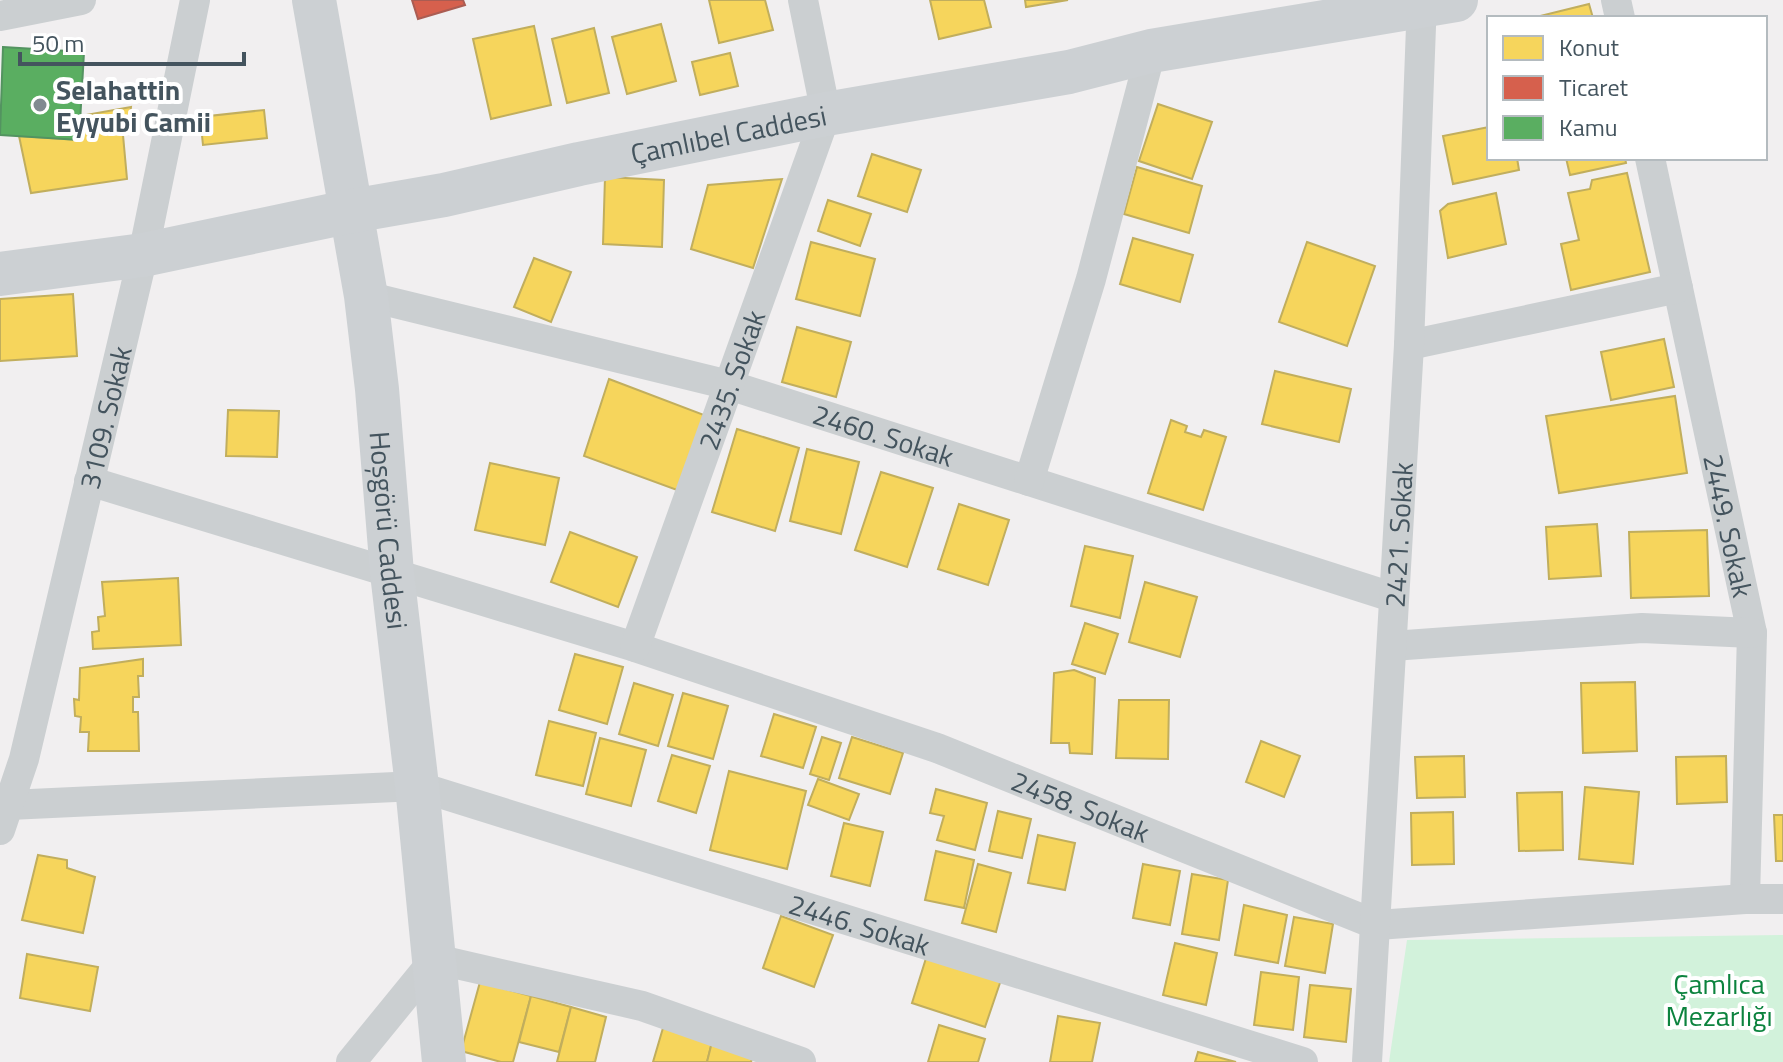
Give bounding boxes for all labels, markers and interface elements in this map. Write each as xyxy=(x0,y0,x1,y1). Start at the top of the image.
scale bar xyxy=(20,16,244,66)
legend xyxy=(1487,16,1767,160)
text: 50 m xyxy=(32,25,84,61)
text: Konut xyxy=(1559,29,1620,65)
place label: Selahattin Eyyubi Camii xyxy=(56,68,211,143)
text: Ticaret xyxy=(1559,69,1628,105)
street label: Çamlıbel Caddesi xyxy=(626,93,830,175)
marker: Selahattin Eyyubi Camii xyxy=(31,96,49,114)
text: Kamu xyxy=(1559,109,1618,145)
street label: 2435. Sokak xyxy=(686,304,776,456)
street label: 3109. Sokak xyxy=(67,341,142,493)
street label: 2460. Sokak xyxy=(808,392,960,477)
street label: Hoşgörü Caddesi xyxy=(359,430,420,632)
street label: 2449. Sokak xyxy=(1693,450,1765,601)
street label: 2421. Sokak xyxy=(1372,461,1424,609)
street label: 2458. Sokak xyxy=(1005,759,1156,853)
street label: 2446. Sokak xyxy=(784,882,936,966)
park label: Çamlıca Mezarlığı xyxy=(1665,962,1773,1037)

